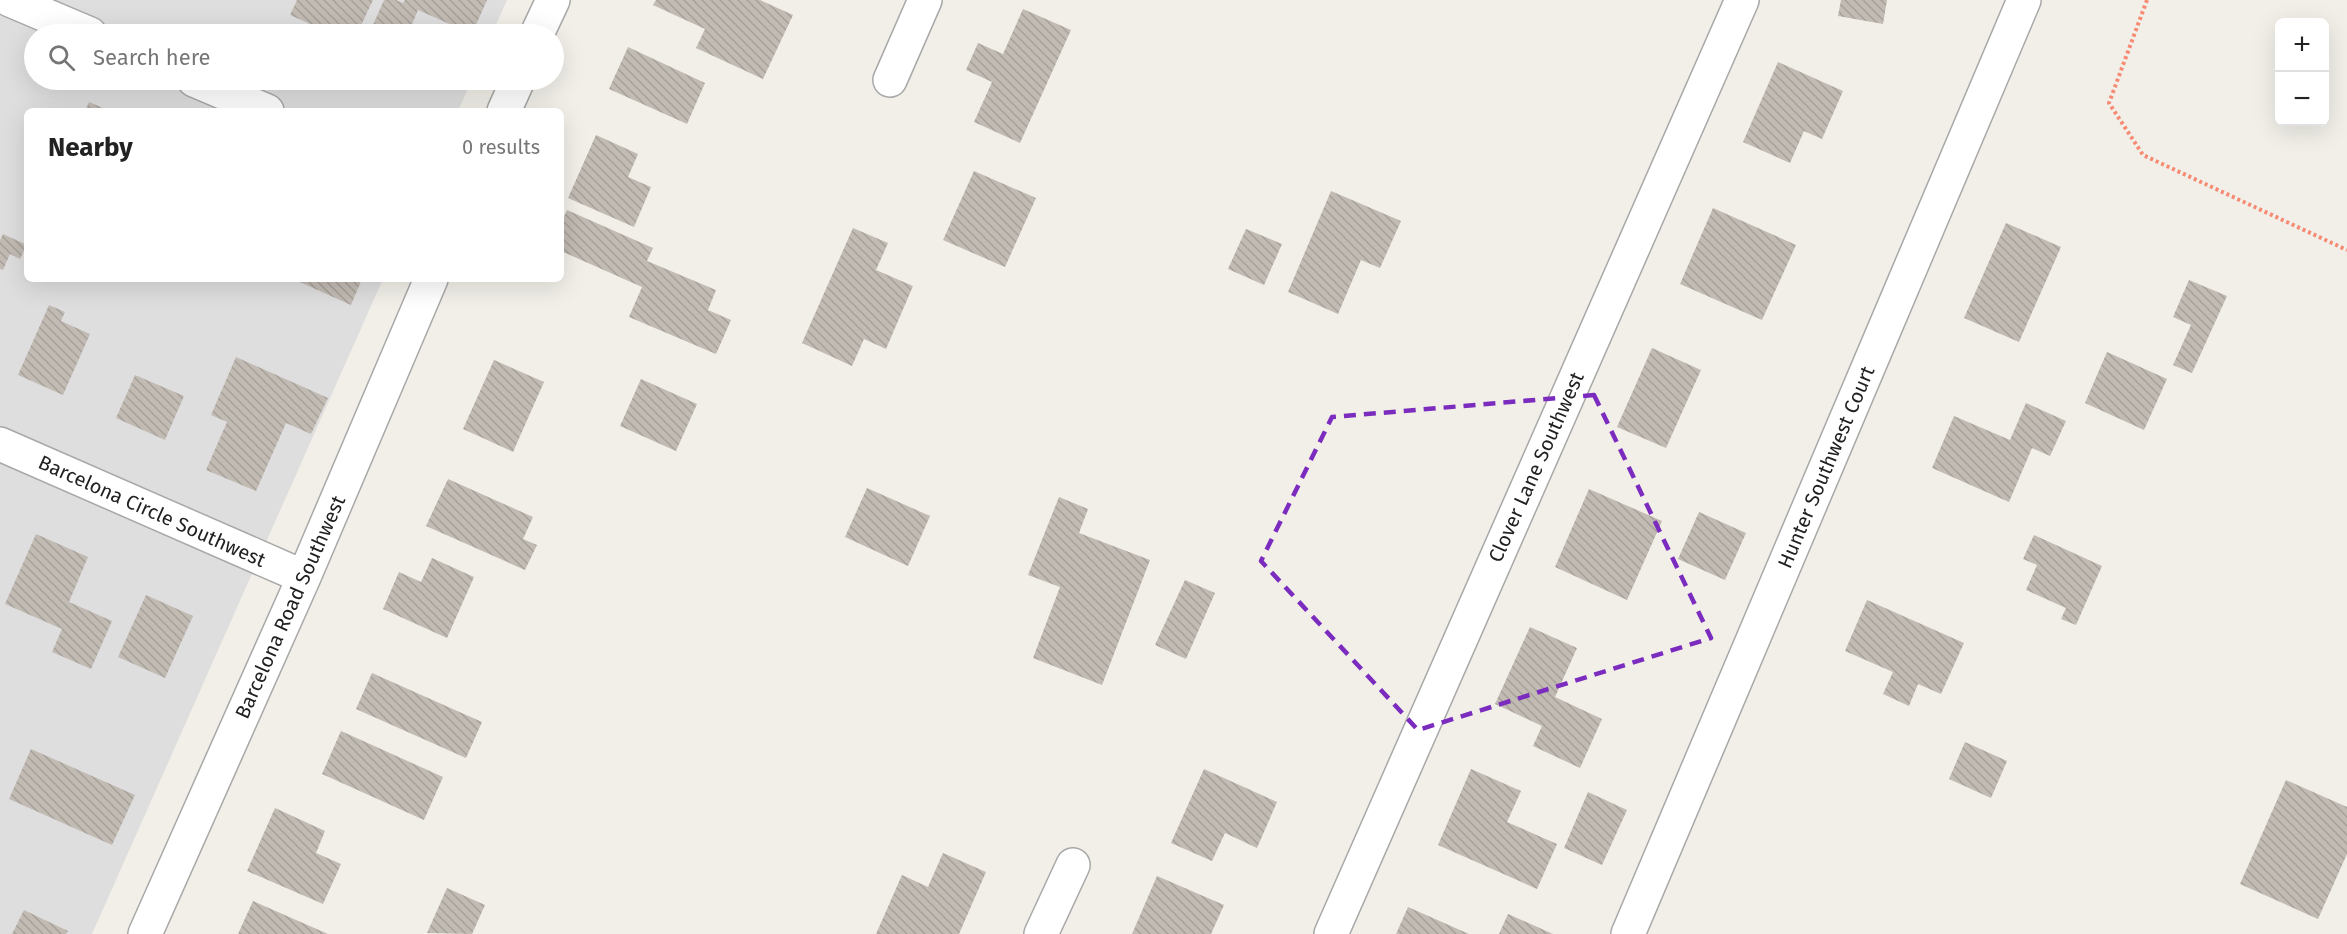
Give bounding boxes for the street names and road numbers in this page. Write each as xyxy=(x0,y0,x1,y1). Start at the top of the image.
street label: Hunter Southwest Court xyxy=(1773,362,1880,572)
street label: Clover Lane Southwest xyxy=(1483,368,1589,566)
street label: Barcelona Circle Southwest xyxy=(35,450,270,572)
street label: Barcelona Road Southwest xyxy=(230,491,350,722)

